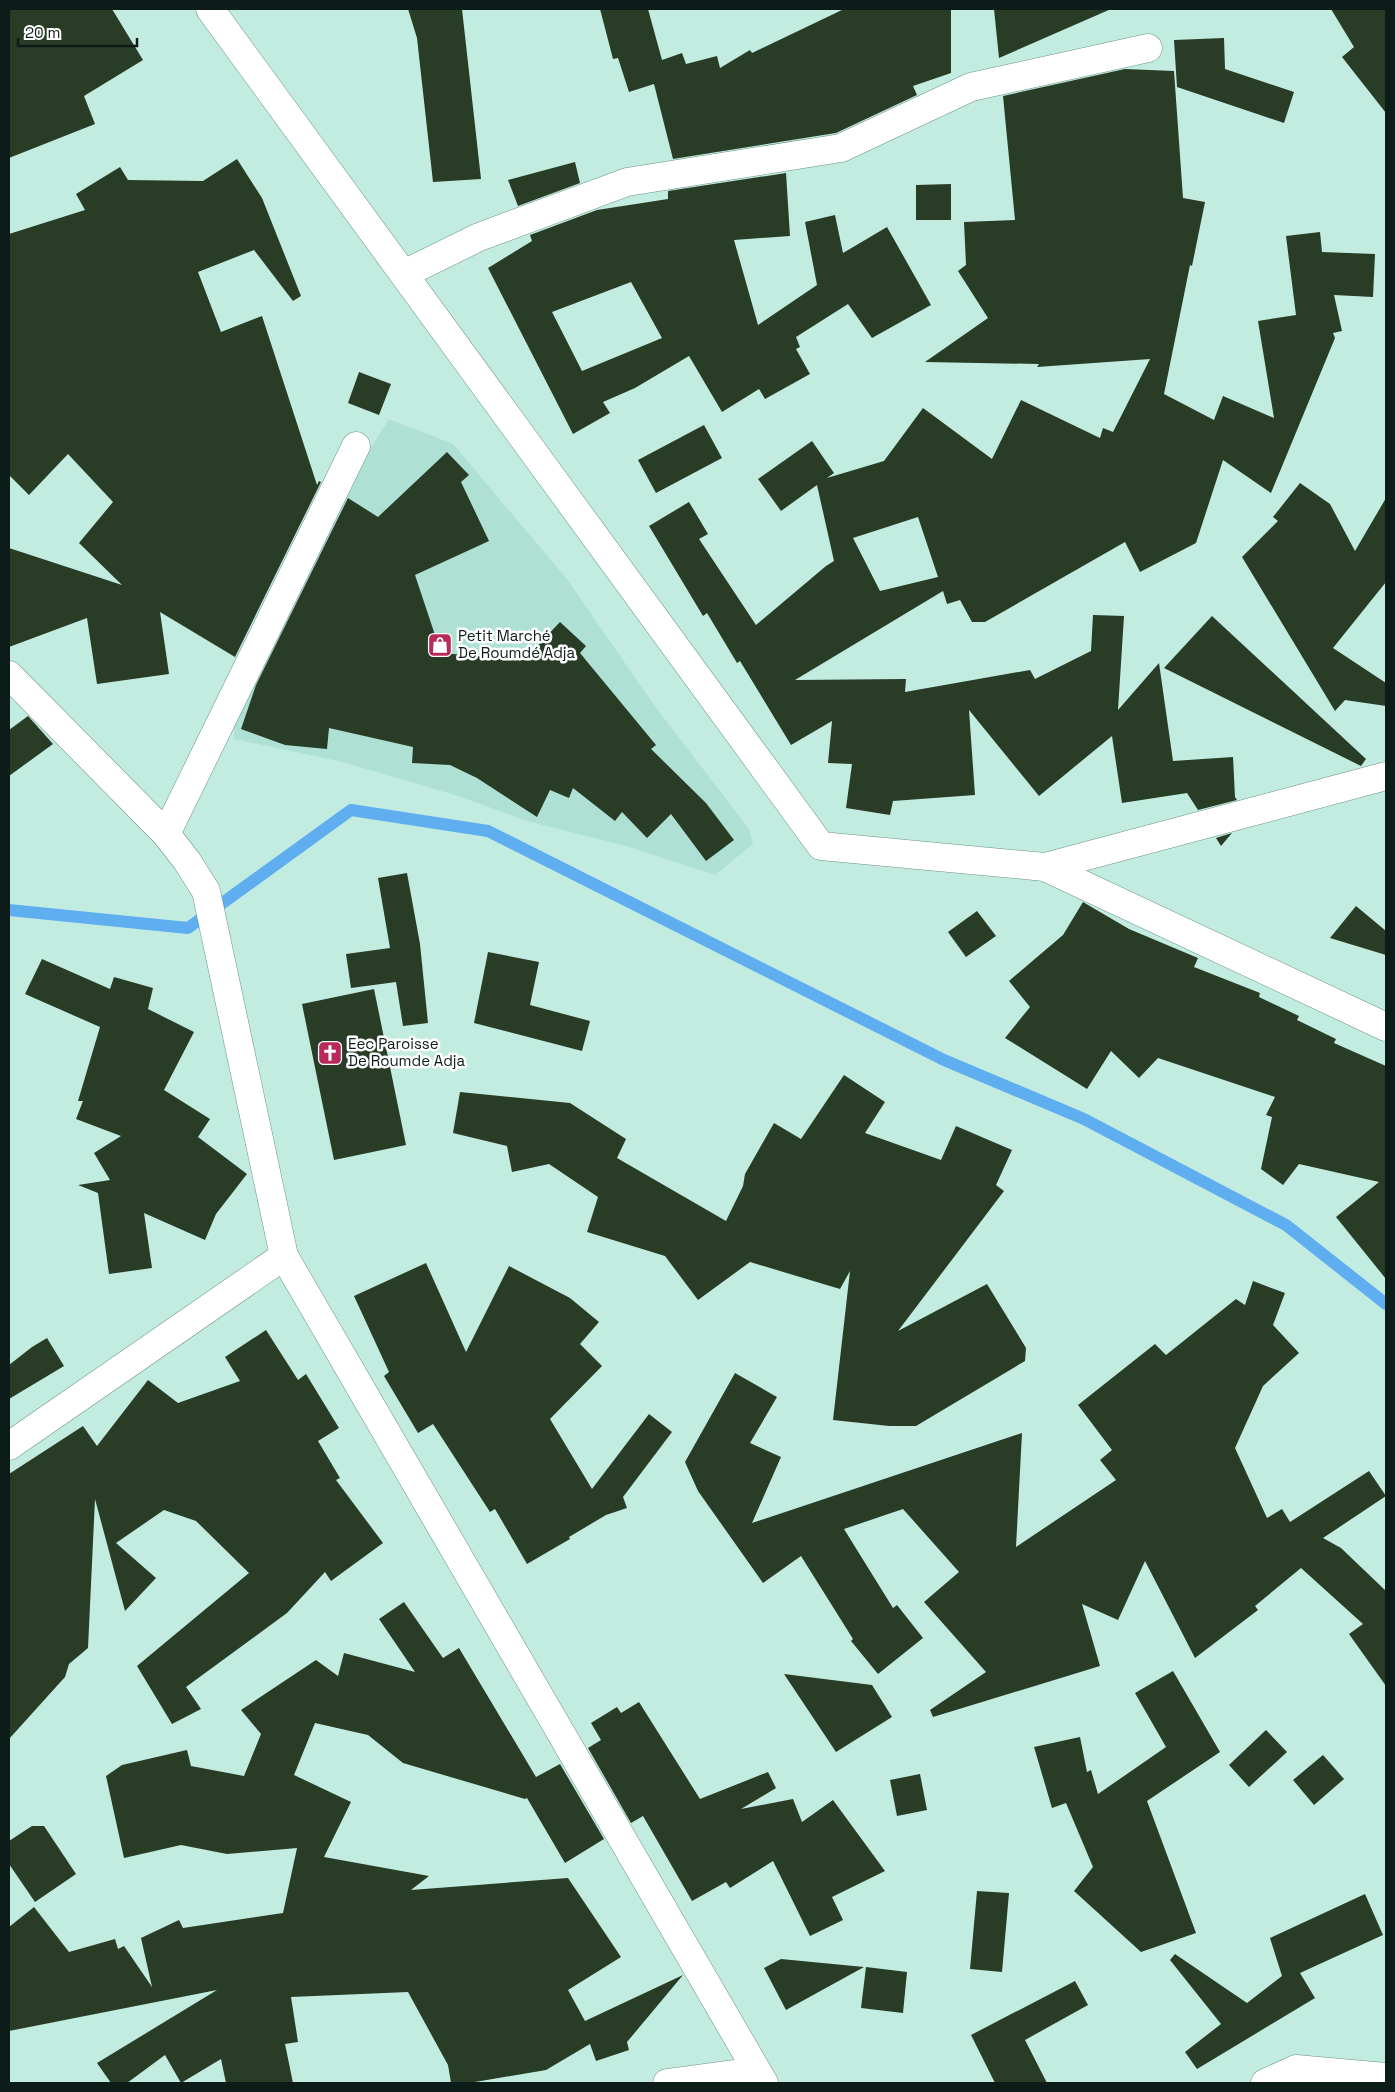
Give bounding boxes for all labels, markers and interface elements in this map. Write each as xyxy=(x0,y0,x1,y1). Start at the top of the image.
scale bar xyxy=(18,15,136,47)
text: 20 m xyxy=(25,23,60,42)
place label: Petit Marché De Roumdé Adja xyxy=(458,626,576,662)
shop icon: Petit Marché De Roumdé Adja xyxy=(427,632,453,658)
place label: Eec Paroisse De Roumde Adja xyxy=(348,1034,466,1070)
church icon: Eec Paroisse De Roumde Adja xyxy=(317,1040,343,1066)

